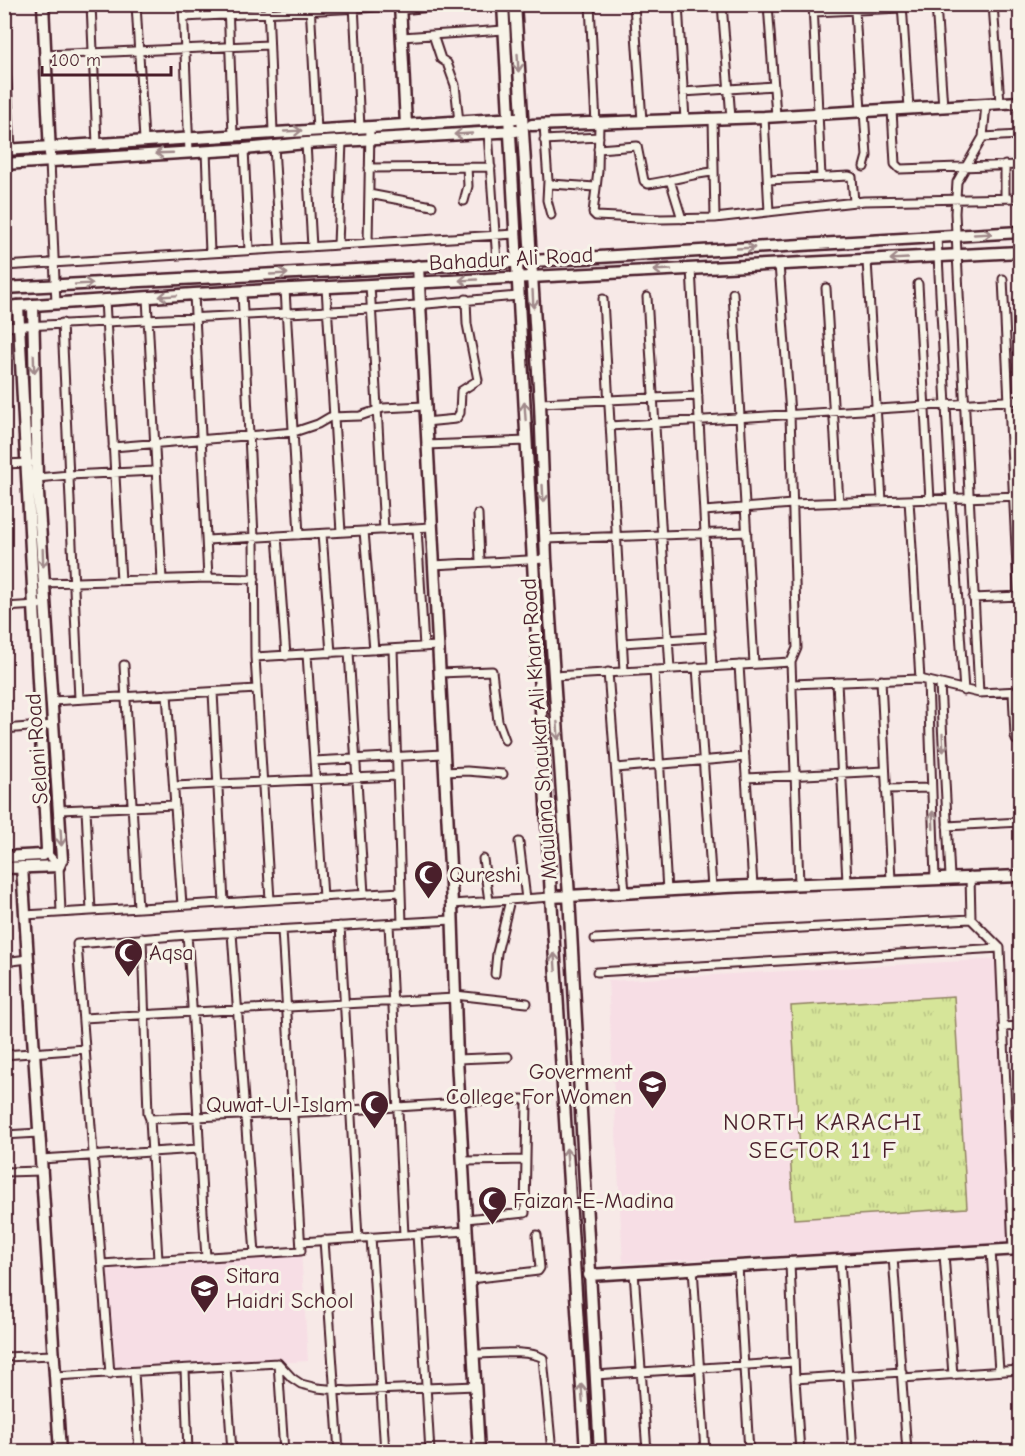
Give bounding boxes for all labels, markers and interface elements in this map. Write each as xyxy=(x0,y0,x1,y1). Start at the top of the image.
scale bar xyxy=(42,39,171,77)
text: 100 m xyxy=(51,50,101,71)
one-way arrow xyxy=(513,52,524,72)
one-way arrow xyxy=(283,126,303,137)
one-way arrow xyxy=(454,128,474,139)
one-way arrow xyxy=(155,148,175,159)
one-way arrow xyxy=(972,229,992,240)
street label: Bahadur Ali Road xyxy=(428,242,594,276)
one-way arrow xyxy=(735,243,755,254)
one-way arrow xyxy=(890,254,910,265)
one-way arrow xyxy=(653,264,673,275)
one-way arrow xyxy=(268,268,288,279)
one-way arrow xyxy=(458,275,478,286)
one-way arrow xyxy=(73,278,93,289)
one-way arrow xyxy=(527,289,538,309)
one-way arrow xyxy=(159,291,179,302)
one-way arrow xyxy=(29,353,40,373)
one-way arrow xyxy=(519,401,530,421)
one-way arrow xyxy=(538,484,549,504)
one-way arrow xyxy=(37,548,48,568)
street label: Maulana Shaukat Ali Khan Road xyxy=(515,577,563,881)
street label: Selani Road xyxy=(20,692,54,805)
one-way arrow xyxy=(553,720,564,740)
one-way arrow xyxy=(937,732,948,752)
one-way arrow xyxy=(927,810,938,830)
one-way arrow xyxy=(55,826,66,846)
mosque icon: Qureshi xyxy=(412,858,444,900)
place label: Qureshi xyxy=(449,862,521,888)
mosque icon: Aqsa xyxy=(112,936,144,978)
place label: Aqsa xyxy=(149,940,194,966)
one-way arrow xyxy=(550,952,561,972)
place label: Goverment College For Women xyxy=(446,1059,633,1110)
school or university icon: Goverment College For Women xyxy=(637,1068,669,1110)
mosque icon: Quwat-Ul-Islam xyxy=(358,1088,390,1130)
place label: Quwat-Ul-Islam xyxy=(206,1092,353,1118)
district label: NORTH KARACHI SECTOR 11 F xyxy=(723,1108,923,1164)
one-way arrow xyxy=(562,1147,573,1167)
mosque icon: Faizan-E-Madina xyxy=(476,1184,508,1226)
place label: Faizan-E-Madina xyxy=(513,1188,674,1214)
place label: Sitara Haidri School xyxy=(226,1263,354,1314)
school or university icon: Sitara Haidri School xyxy=(189,1272,221,1314)
one-way arrow xyxy=(576,1384,587,1404)

